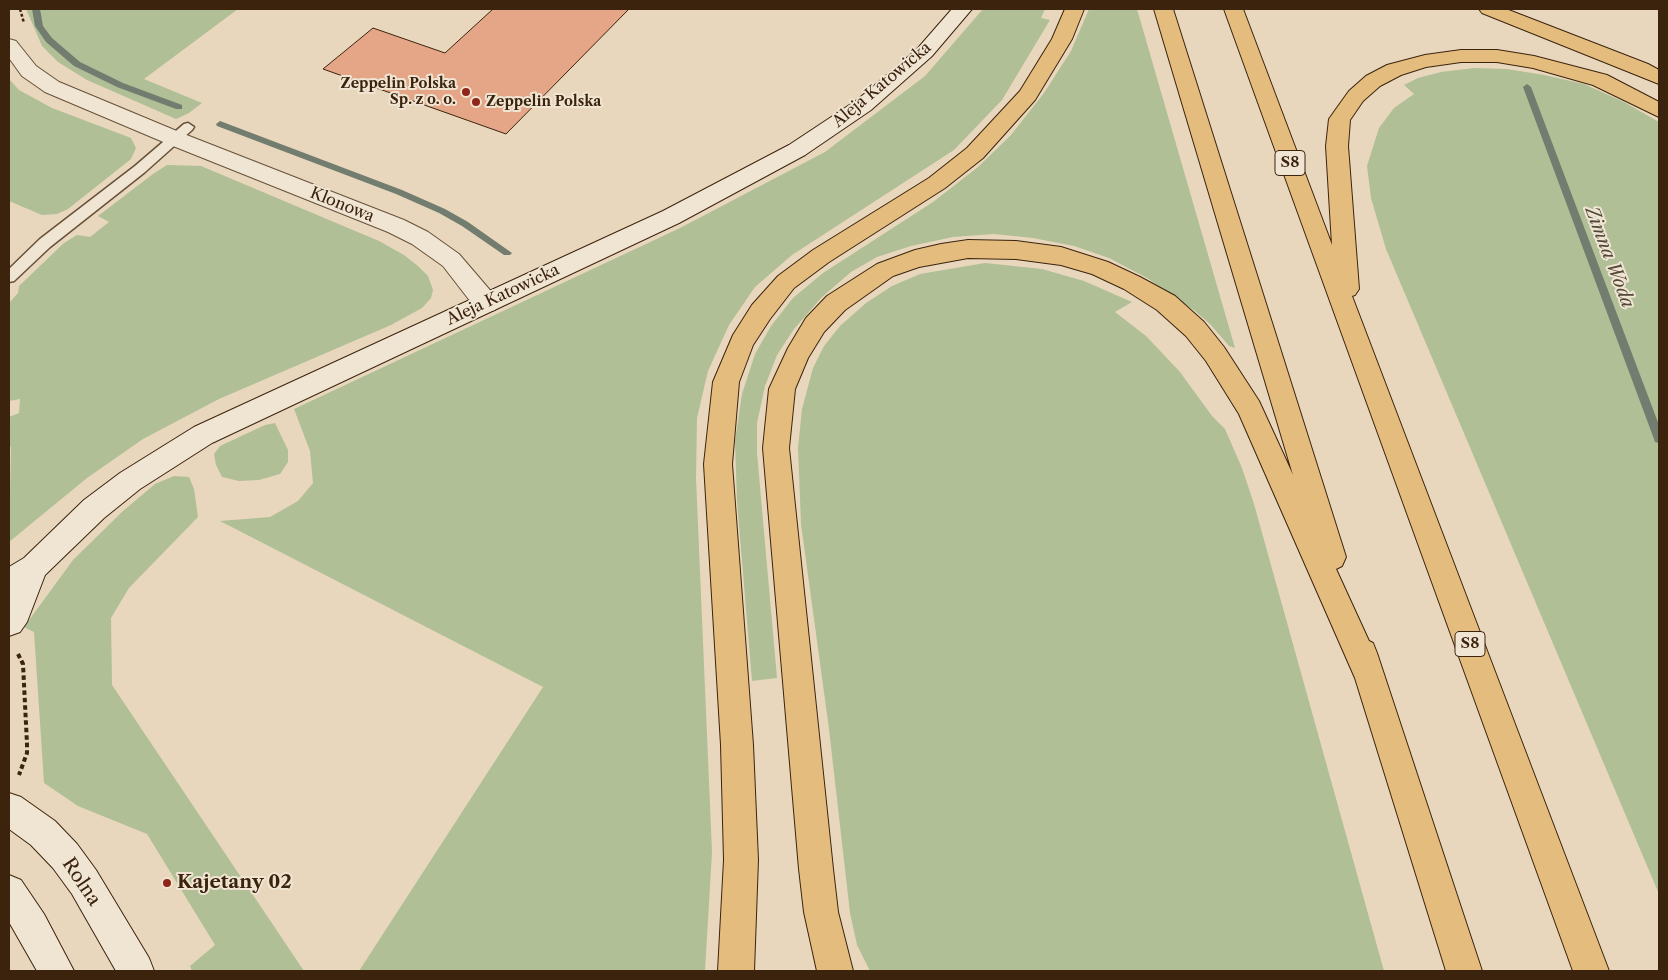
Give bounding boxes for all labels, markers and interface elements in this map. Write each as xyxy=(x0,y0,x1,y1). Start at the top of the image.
street label: Aleja Katowicka xyxy=(829,38,935,132)
place label: Zeppelin Polska Sp. z o. o. xyxy=(341,76,456,108)
marker: Zeppelin Polska Sp. z o. o. xyxy=(460,86,472,98)
place label: Zeppelin Polska xyxy=(486,94,601,110)
marker: Zeppelin Polska xyxy=(470,96,482,108)
road number: S8 xyxy=(1275,150,1305,176)
street label: Klonowa xyxy=(307,183,377,227)
water label: Zimna Woda xyxy=(1580,203,1638,311)
street label: Aleja Katowicka xyxy=(443,260,563,330)
road number: S8 xyxy=(1455,632,1485,656)
street label: Rolna xyxy=(57,854,105,910)
place label: Kajetany 02 xyxy=(177,872,292,894)
marker: Kajetany 02 xyxy=(161,877,173,889)

